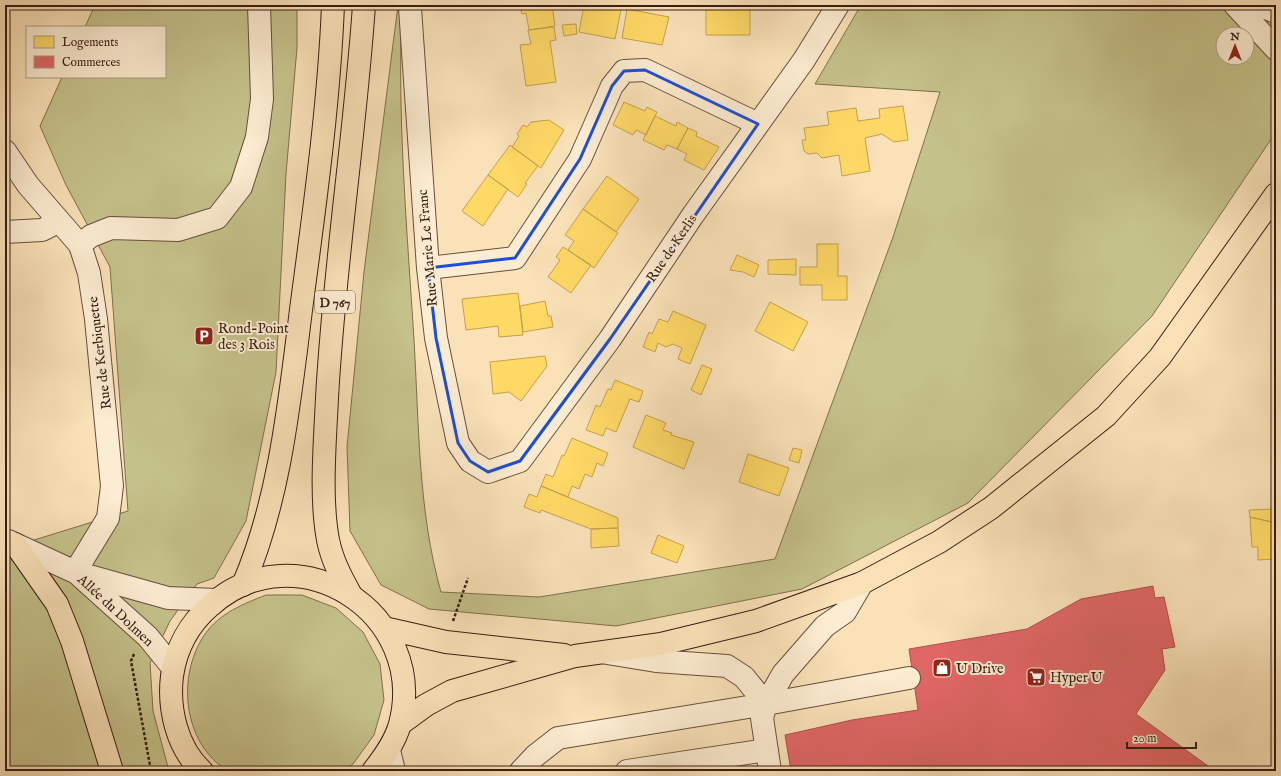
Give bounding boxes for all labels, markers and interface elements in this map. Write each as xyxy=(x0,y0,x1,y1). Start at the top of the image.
legend xyxy=(26,26,166,78)
north arrow xyxy=(1215,26,1255,66)
text: N xyxy=(1229,30,1240,44)
text: Logements xyxy=(62,35,119,50)
text: Commerces xyxy=(62,55,120,70)
street label: Rue Marie Le Franc xyxy=(414,188,442,307)
street label: Rue de Kerlis xyxy=(642,211,701,286)
road number: D 767 xyxy=(315,291,355,313)
street label: Rue de Kerbiquette xyxy=(84,295,116,410)
place label: Rond-Point des 3 Rois xyxy=(218,320,289,354)
parking icon: Rond-Point des 3 Rois xyxy=(193,325,215,347)
street label: Allée du Dolmen xyxy=(73,570,158,651)
shop icon: U Drive xyxy=(931,657,953,679)
place label: U Drive xyxy=(956,660,1004,678)
supermarket icon: Hyper U xyxy=(1025,666,1047,688)
place label: Hyper U xyxy=(1050,669,1103,687)
scale bar xyxy=(1127,724,1196,750)
text: 20 m xyxy=(1133,731,1156,746)

